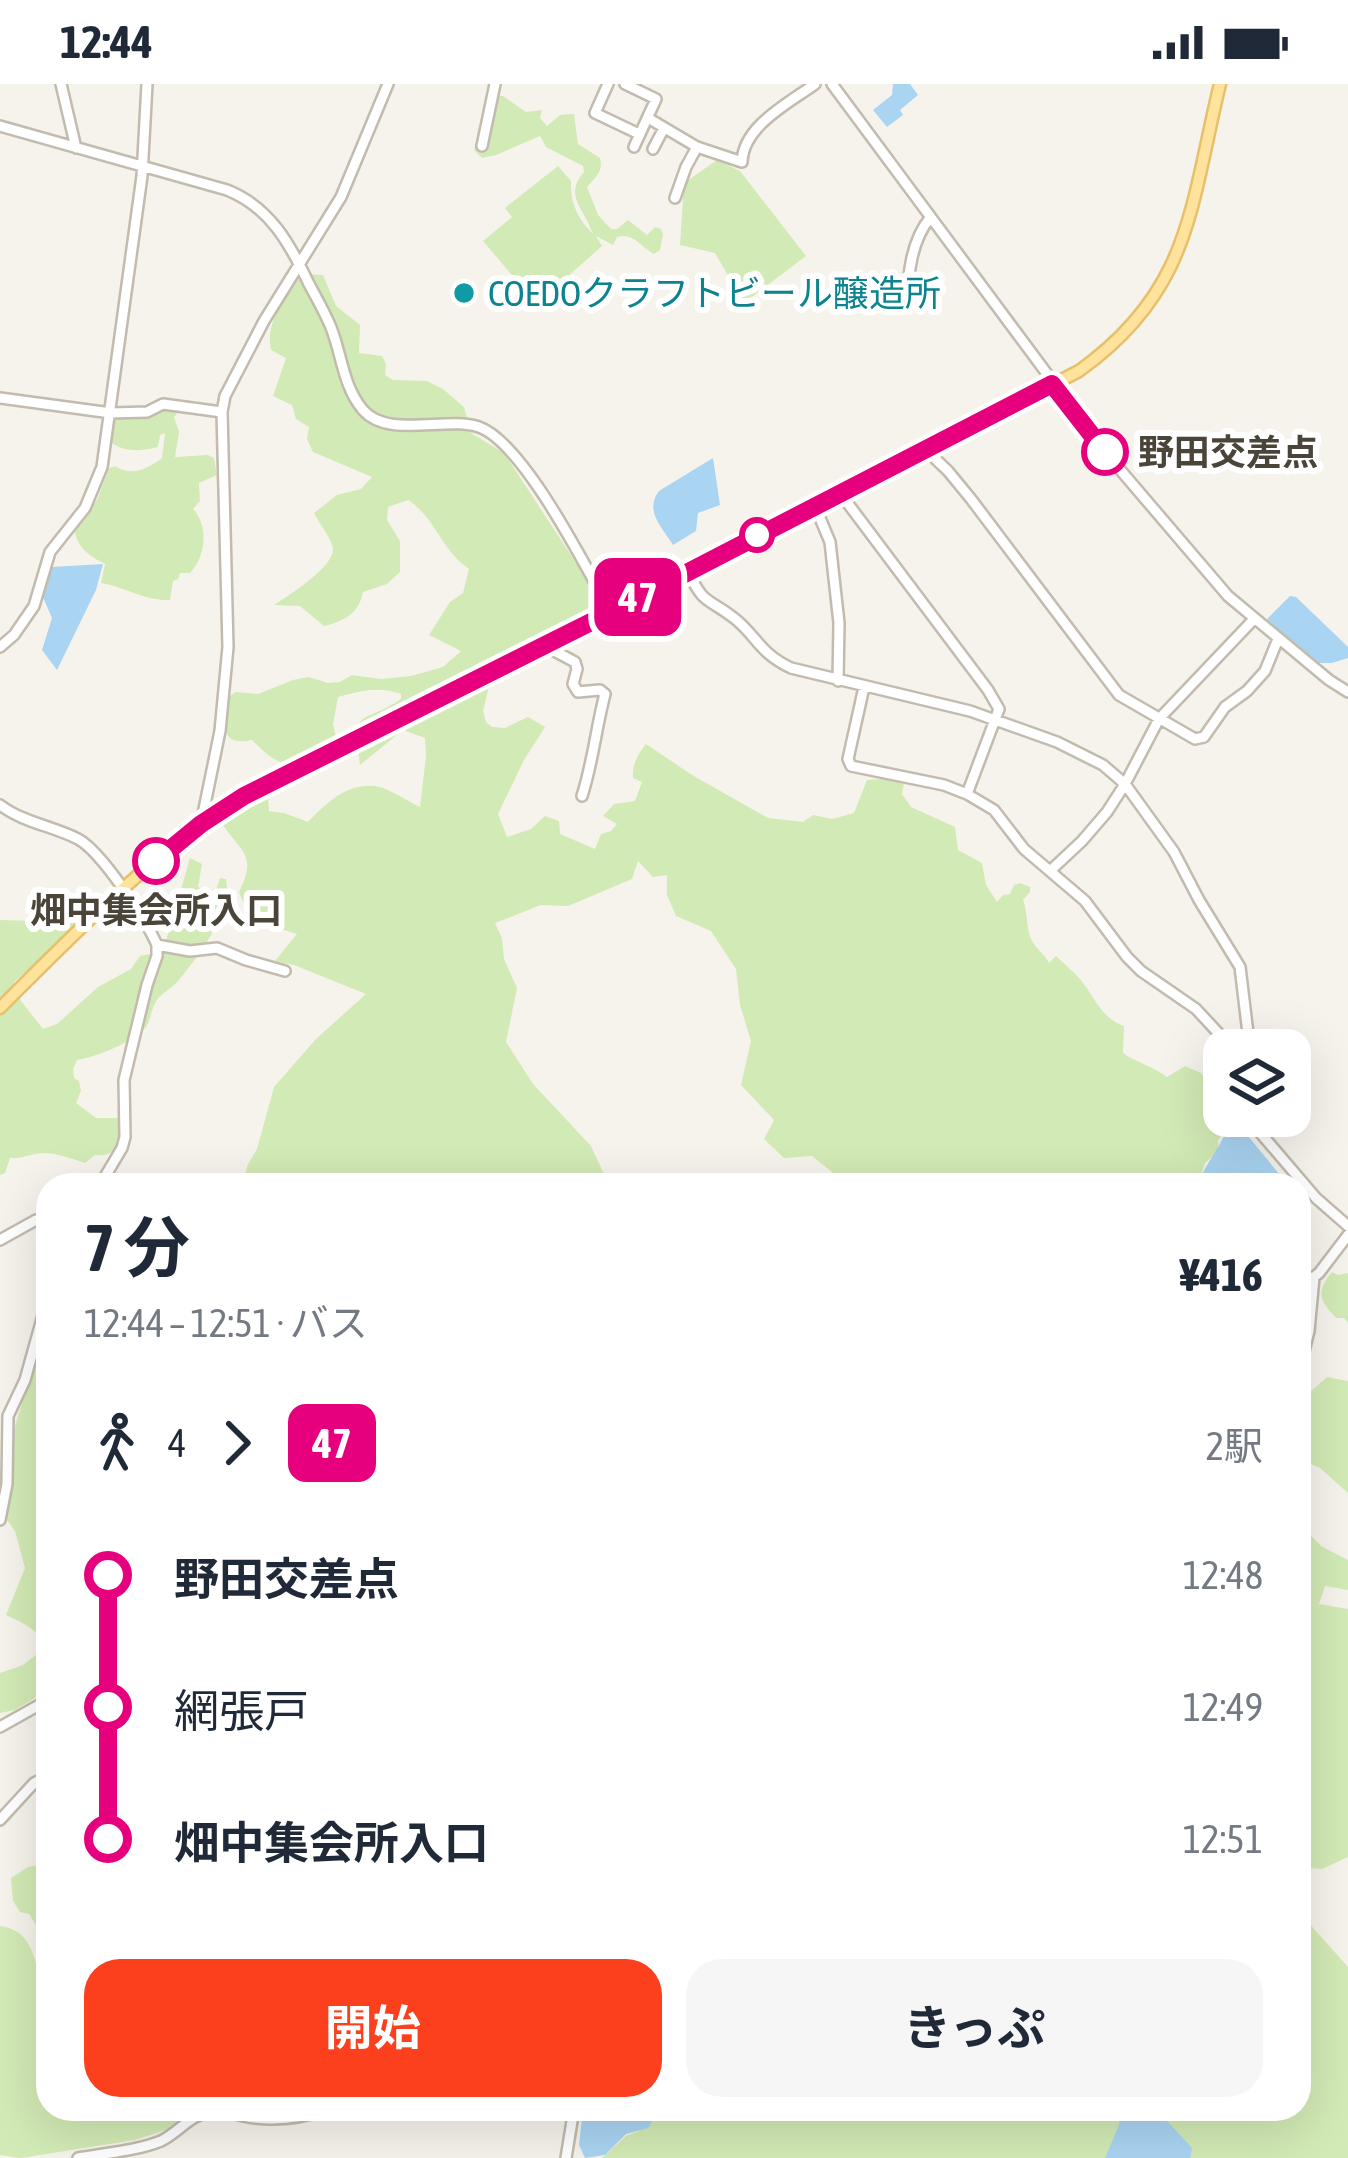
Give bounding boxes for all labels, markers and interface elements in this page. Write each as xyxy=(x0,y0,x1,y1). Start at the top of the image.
text: 12:44 xyxy=(60,16,153,68)
place label: COEDOクラフトビール醸造所 xyxy=(488,272,941,314)
marker: COEDOクラフトビール醸造所 xyxy=(451,280,477,306)
marker: 野田交差点 xyxy=(1083,430,1127,474)
place label: 野田交差点 xyxy=(1138,431,1318,473)
unlabelled marker xyxy=(741,519,773,551)
line badge: 47 xyxy=(584,558,692,636)
text: 47 xyxy=(618,573,658,621)
marker: 畑中集会所入口 xyxy=(134,839,178,883)
place label: 畑中集会所入口 xyxy=(30,889,282,931)
map controls xyxy=(1203,1029,1311,1137)
button: layers xyxy=(1203,1029,1311,1137)
text: 7 分 xyxy=(84,1209,190,1285)
text: ¥416 xyxy=(1180,1249,1263,1301)
text: 12:44 – 12:51 · バス xyxy=(84,1301,368,1345)
icon: walk xyxy=(84,1410,150,1476)
icon: forward xyxy=(204,1410,270,1476)
text: 47 xyxy=(312,1419,352,1467)
text: 4 xyxy=(168,1421,186,1465)
text: 2駅 xyxy=(1206,1424,1263,1468)
text: 野田交差点 xyxy=(174,1553,399,1605)
text: 12:48 xyxy=(1183,1553,1263,1597)
text: 網張戸 xyxy=(174,1685,309,1737)
text: 12:49 xyxy=(1183,1685,1263,1729)
text: 畑中集会所入口 xyxy=(174,1817,489,1869)
text: 12:51 xyxy=(1183,1817,1263,1861)
button: 開始 xyxy=(84,1959,662,2097)
button: きっぷ xyxy=(686,1959,1263,2097)

